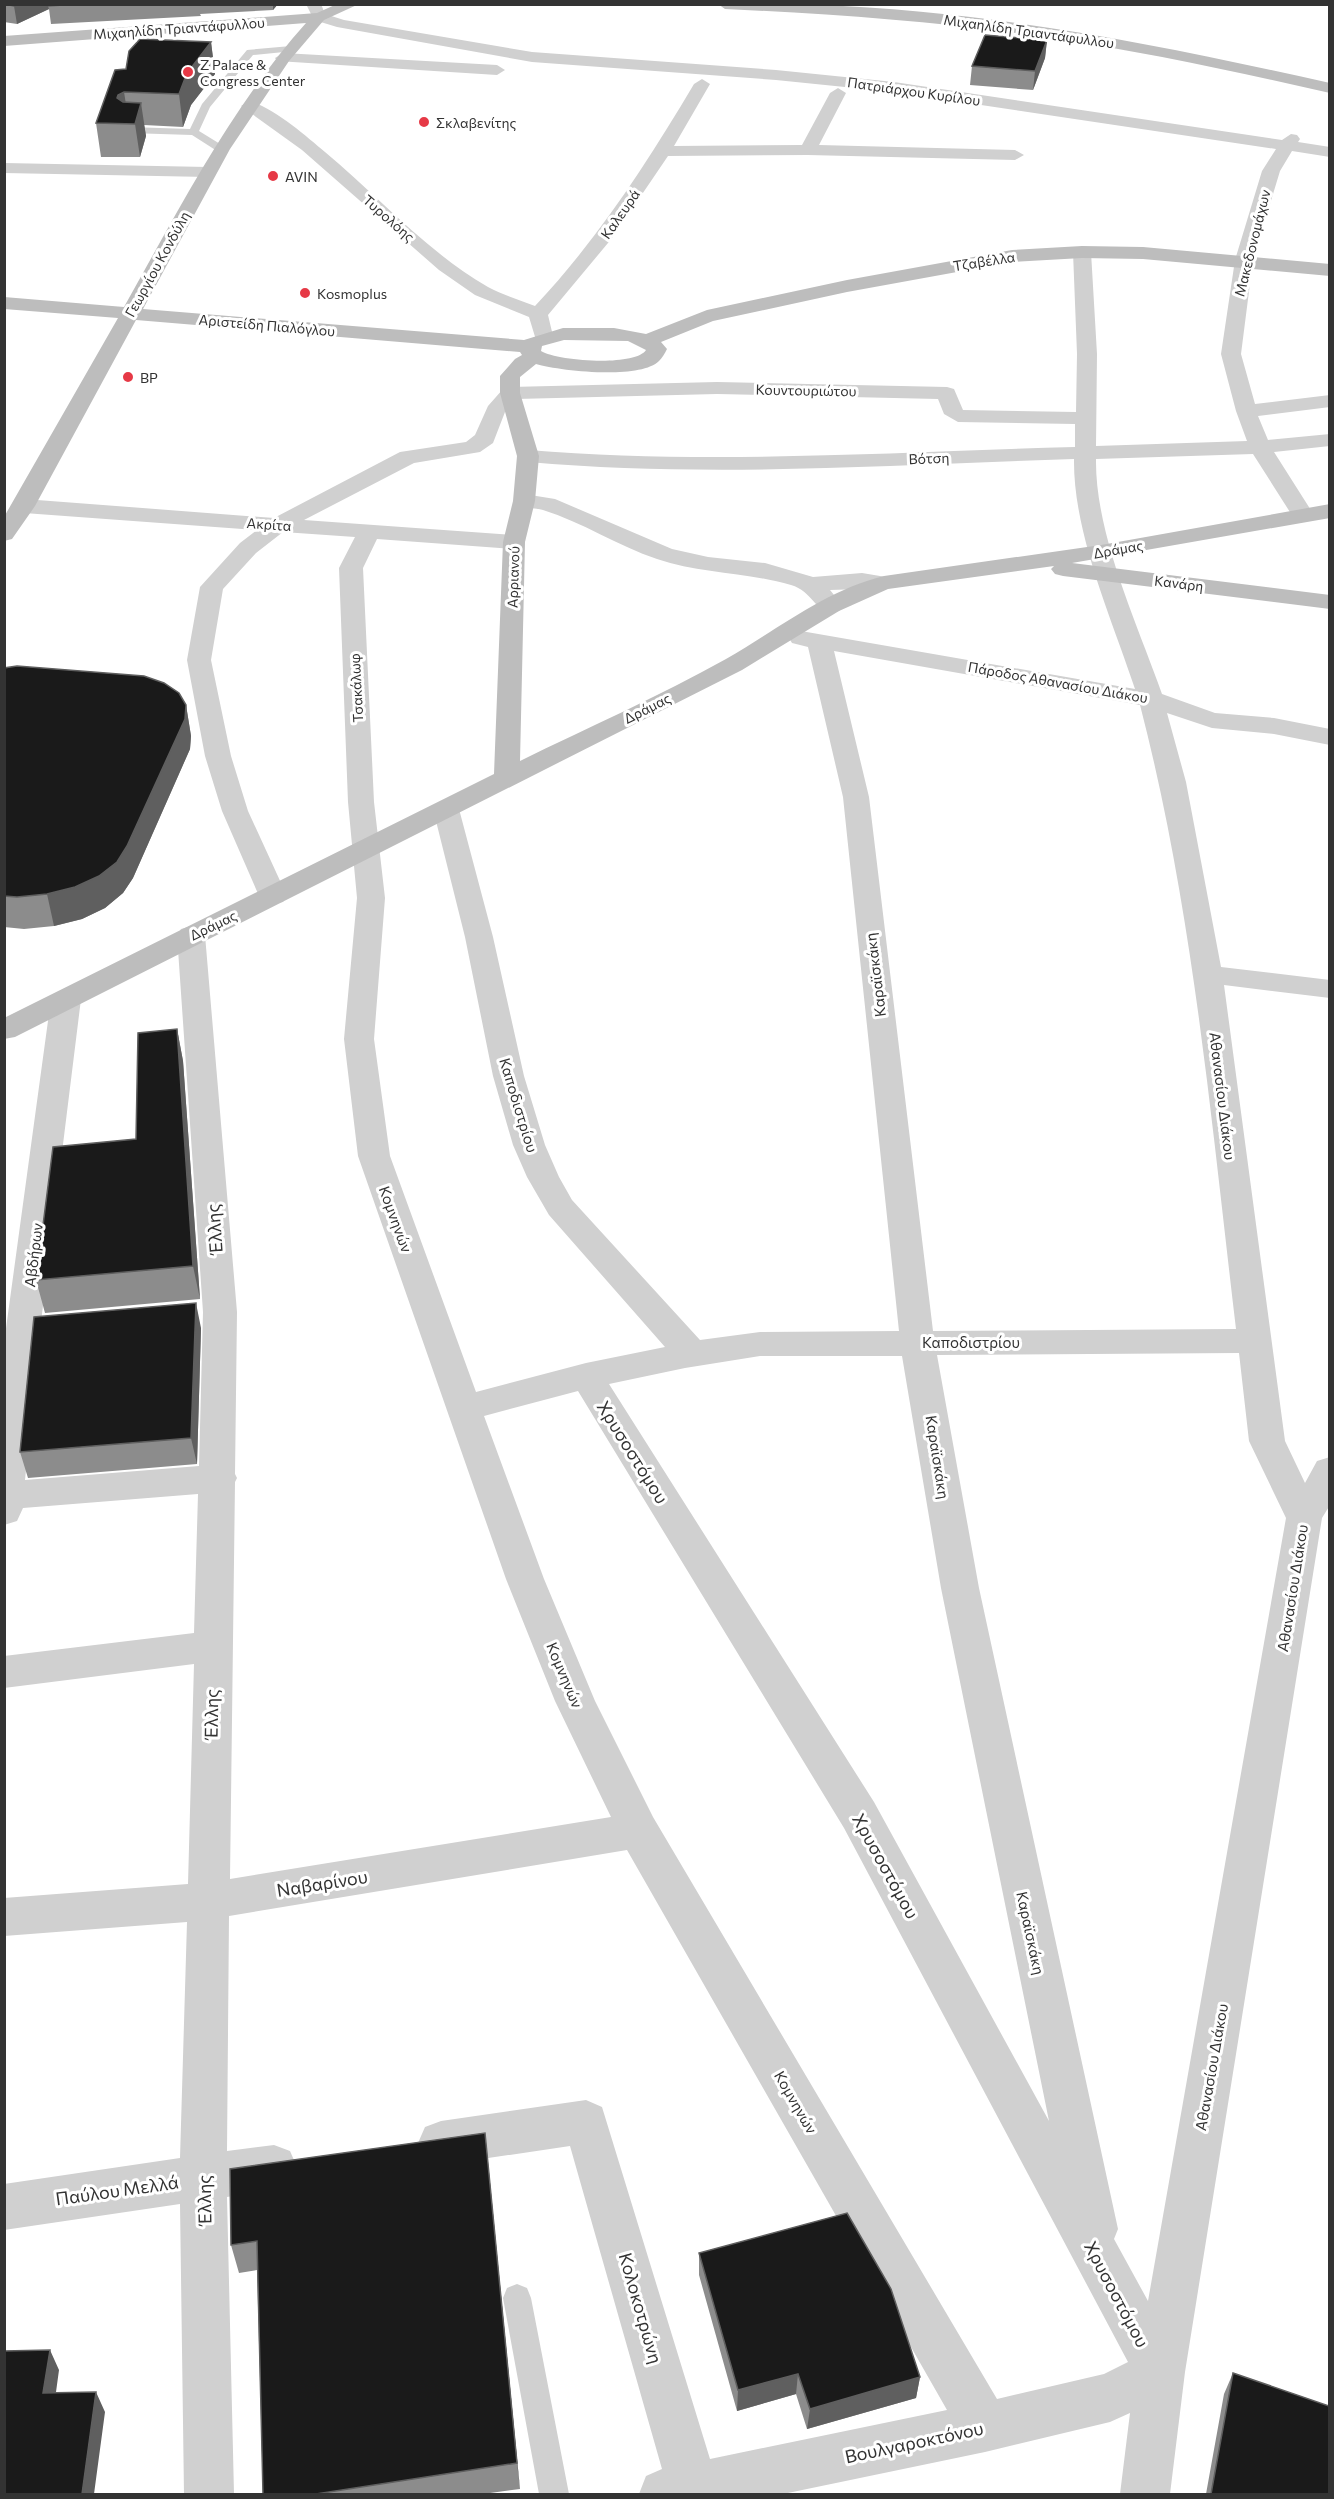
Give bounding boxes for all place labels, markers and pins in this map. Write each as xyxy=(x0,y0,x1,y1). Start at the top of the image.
place label: Z Palace & Congress Center xyxy=(200,56,306,89)
marker: Z Palace & Congress Center xyxy=(181,65,195,79)
place label: Σκλαβενίτης xyxy=(436,114,517,131)
marker: Σκλαβενίτης xyxy=(417,115,431,129)
place label: AVIN xyxy=(285,168,318,185)
marker: AVIN xyxy=(266,169,280,183)
place label: Kosmoplus xyxy=(317,285,387,302)
marker: Kosmoplus xyxy=(298,286,312,300)
place label: BP xyxy=(140,369,158,386)
marker: BP xyxy=(121,370,135,384)

